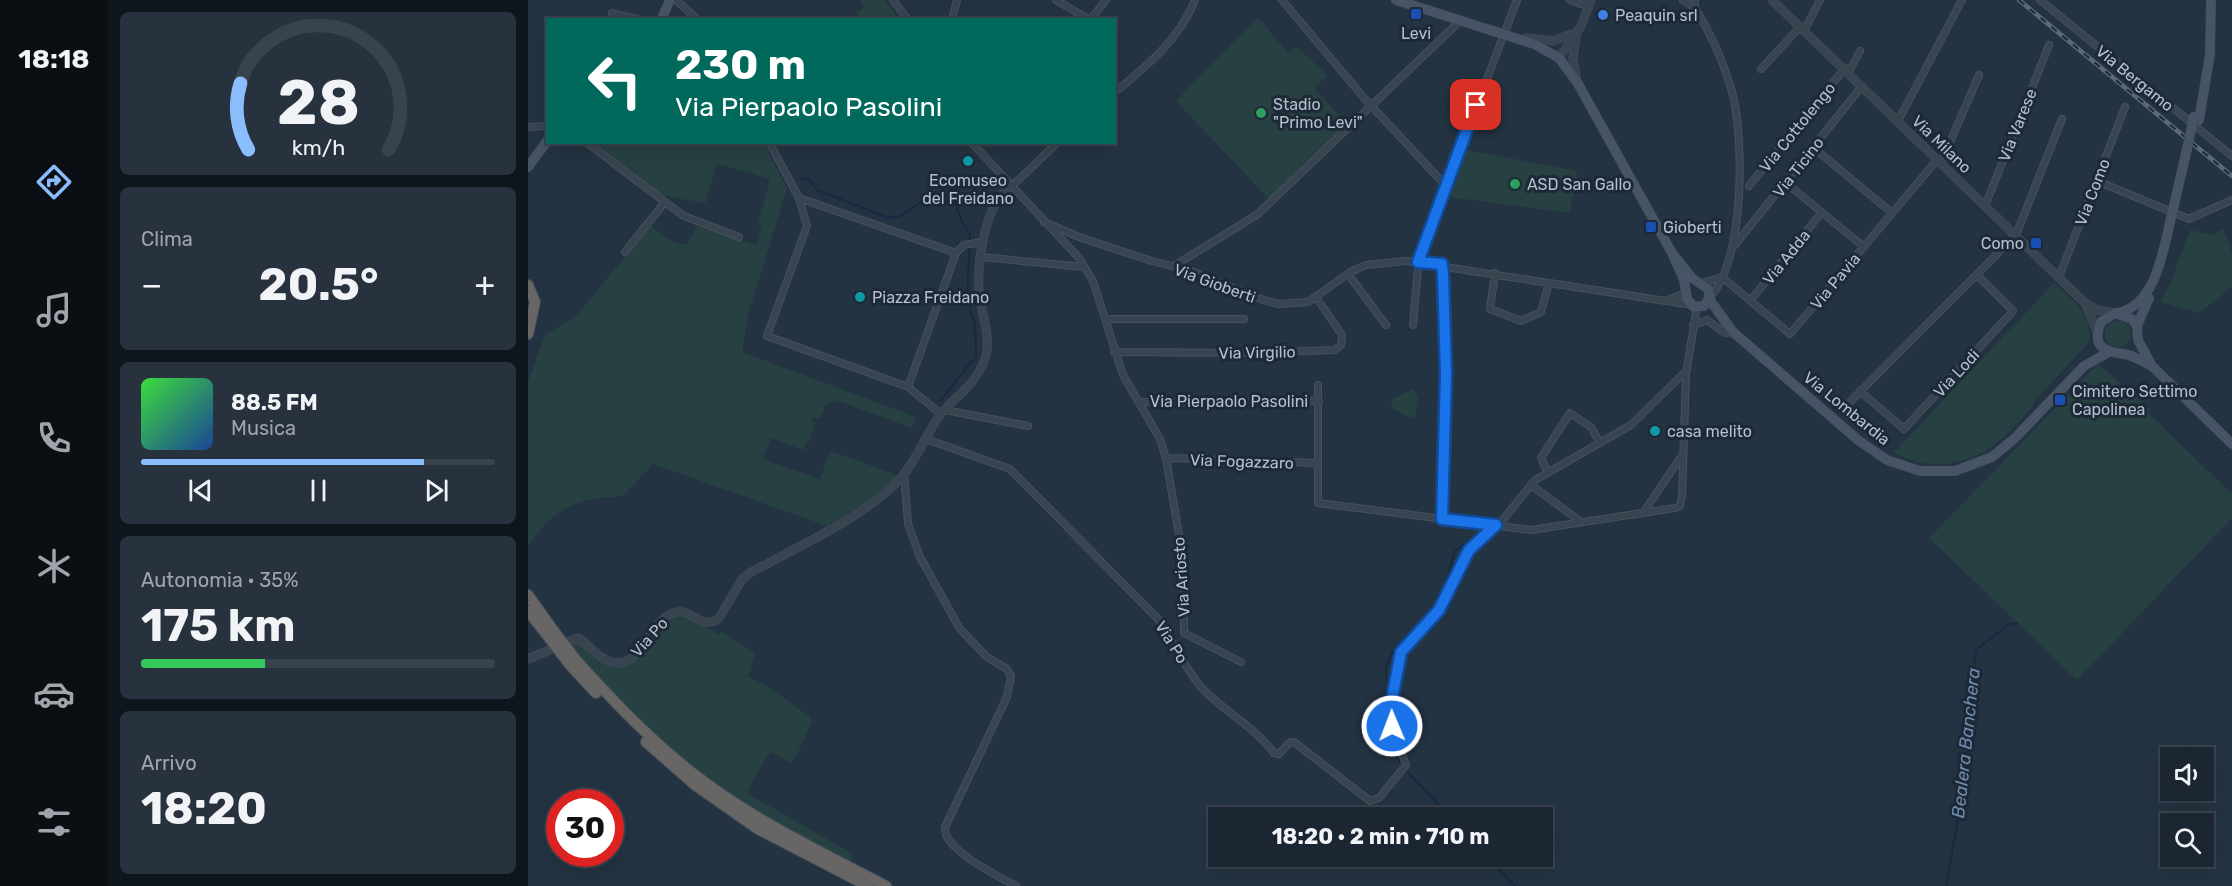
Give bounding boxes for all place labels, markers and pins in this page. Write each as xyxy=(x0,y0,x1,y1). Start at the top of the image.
place label: Peaquin srl xyxy=(1615,6,1698,25)
marker: Levi xyxy=(1409,7,1423,21)
marker: Peaquin srl xyxy=(1596,8,1610,22)
place label: Levi xyxy=(1401,24,1431,43)
pin xyxy=(1450,79,1501,130)
place label: Stadio "Primo Levi" xyxy=(1273,95,1363,132)
marker: Stadio "Primo Levi" xyxy=(1254,106,1268,120)
marker: Ecomuseo del Freidano xyxy=(961,154,975,168)
place label: Ecomuseo del Freidano xyxy=(922,171,1014,208)
place label: ASD San Gallo xyxy=(1527,175,1632,194)
marker: ASD San Gallo xyxy=(1508,177,1522,191)
place label: Gioberti xyxy=(1663,218,1722,237)
marker: Gioberti xyxy=(1644,220,1658,234)
place label: Como xyxy=(1981,234,2024,253)
marker: Como xyxy=(2029,236,2043,250)
place label: Piazza Freidano xyxy=(872,288,989,307)
marker: Piazza Freidano xyxy=(853,290,867,304)
place label: Cimitero Settimo Capolinea xyxy=(2072,382,2198,419)
marker: Cimitero Settimo Capolinea xyxy=(2053,393,2067,407)
place label: casa melito xyxy=(1667,422,1752,441)
marker: casa melito xyxy=(1648,424,1662,438)

